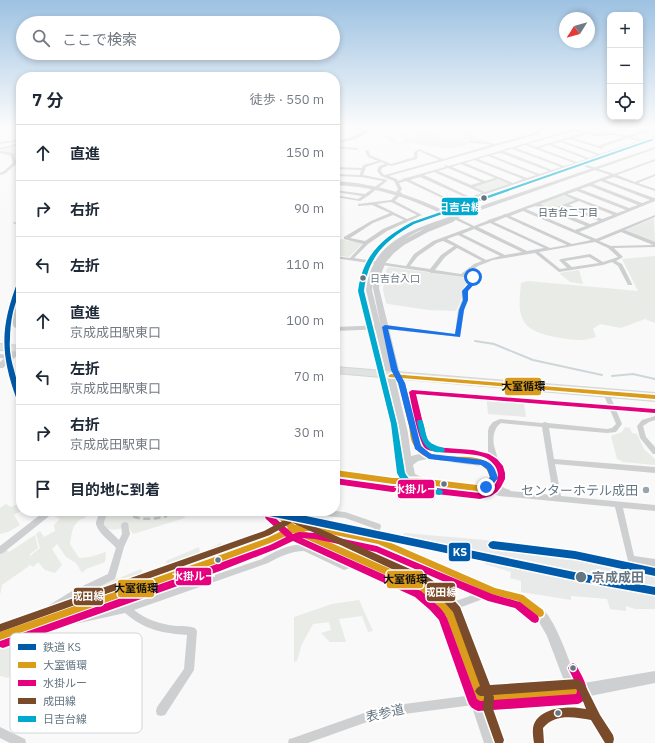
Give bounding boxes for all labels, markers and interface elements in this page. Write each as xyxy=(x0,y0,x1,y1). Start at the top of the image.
north arrow xyxy=(559,12,595,48)
map controls xyxy=(607,12,643,120)
button: + xyxy=(607,12,643,48)
search box xyxy=(16,16,340,60)
icon: search xyxy=(30,27,52,49)
text: ここで検索 xyxy=(62,30,137,49)
button: − xyxy=(607,48,643,84)
button: locate xyxy=(607,84,643,120)
text: 7 分 xyxy=(32,89,63,111)
text: 徒歩 · 550 m xyxy=(250,91,324,108)
icon: ahead xyxy=(32,142,54,164)
text: 直進 xyxy=(70,144,100,163)
text: 150 m xyxy=(286,144,324,161)
unlabelled marker xyxy=(479,193,489,203)
line badge: 日吉台線 xyxy=(441,197,479,216)
icon: right xyxy=(32,198,54,220)
text: 右折 xyxy=(70,200,100,219)
text: 90 m xyxy=(294,200,324,217)
text: 日吉台線 xyxy=(438,200,482,214)
district label: 日吉台二丁目 xyxy=(538,206,598,219)
icon: left xyxy=(32,254,54,276)
text: 左折 xyxy=(70,256,100,275)
text: 110 m xyxy=(286,256,324,273)
route start xyxy=(464,268,482,286)
place label: 日吉台入口 xyxy=(370,272,420,285)
marker: 日吉台入口 xyxy=(358,273,368,283)
text: 直進 xyxy=(70,303,100,322)
icon: ahead xyxy=(32,310,54,332)
text: 100 m xyxy=(286,312,324,329)
text: 京成成田駅東口 xyxy=(70,324,161,341)
text: 左折 xyxy=(70,359,100,378)
icon: left xyxy=(32,366,54,388)
text: 70 m xyxy=(294,368,324,385)
line badge: 大室循環 xyxy=(504,377,542,396)
text: 大室循環 xyxy=(501,379,545,393)
text: 京成成田駅東口 xyxy=(70,380,161,397)
text: 右折 xyxy=(70,415,100,434)
icon: right xyxy=(32,422,54,444)
text: 30 m xyxy=(294,424,324,441)
text: 京成成田駅東口 xyxy=(70,436,161,453)
icon: arrive xyxy=(32,478,54,500)
route end xyxy=(477,478,495,496)
line badge: 水掛ルー xyxy=(397,479,435,499)
unlabelled marker xyxy=(439,479,449,489)
text: 目的地に到着 xyxy=(70,480,160,499)
text: 水掛ルー xyxy=(394,482,438,496)
place label: センターホテル成田 xyxy=(521,482,638,499)
marker: センターホテル成田 xyxy=(641,485,651,495)
line badge: KS xyxy=(448,542,471,562)
text: KS xyxy=(453,545,467,559)
unlabelled marker xyxy=(213,555,223,565)
line badge: 水掛ルー xyxy=(175,567,212,586)
text: 水掛ルー xyxy=(172,569,216,583)
place label: 京成成田 xyxy=(592,569,644,586)
line badge: 大室循環 xyxy=(386,570,424,589)
marker: 京成成田 xyxy=(574,570,588,584)
text: 大室循環 xyxy=(383,572,427,586)
line badge: 大室循環 xyxy=(117,579,155,598)
text: 大室循環 xyxy=(114,581,158,595)
line badge: 成田線 xyxy=(426,582,456,602)
text: 成田線 xyxy=(425,585,458,599)
line badge: 成田線 xyxy=(73,587,104,606)
text: 成田線 xyxy=(72,589,105,603)
legend xyxy=(10,633,142,733)
text: 鉄道 KS xyxy=(43,640,81,654)
text: 大室循環 xyxy=(43,658,87,672)
unlabelled marker xyxy=(568,663,578,673)
text: 水掛ルー xyxy=(43,676,87,690)
text: 成田線 xyxy=(43,694,76,708)
street label: 表参道 xyxy=(364,700,406,726)
unlabelled marker xyxy=(553,708,563,718)
text: 日吉台線 xyxy=(43,712,87,726)

